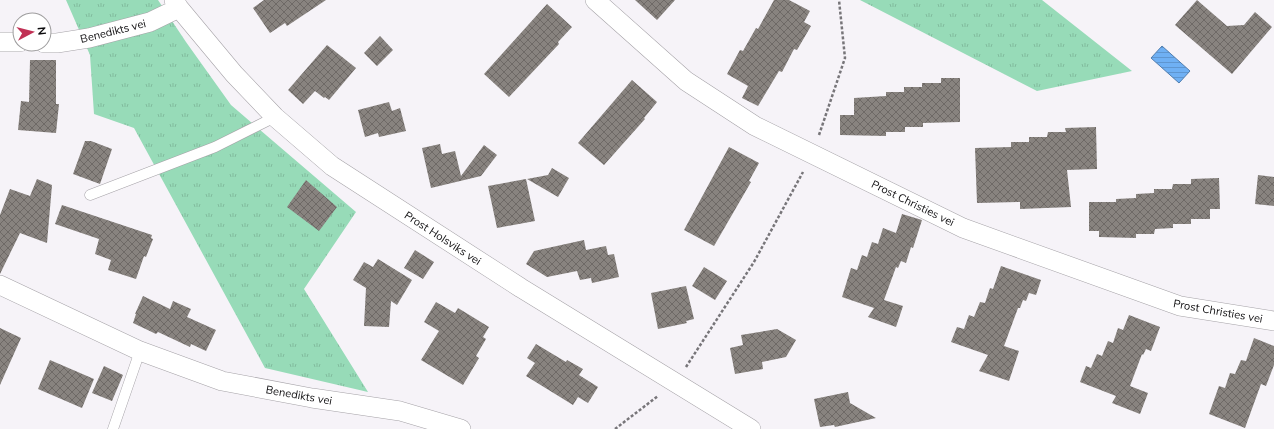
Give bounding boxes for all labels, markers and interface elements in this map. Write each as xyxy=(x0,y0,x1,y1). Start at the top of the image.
north arrow xyxy=(12,12,52,52)
street label: Benedikts vei xyxy=(79,16,147,46)
text: N xyxy=(34,26,49,36)
street label: Prost Christies vei xyxy=(869,177,957,229)
street label: Prost Holsviks vei xyxy=(402,208,484,268)
street label: Prost Christies vei xyxy=(1172,296,1264,326)
street label: Benedikts vei xyxy=(265,382,333,408)

